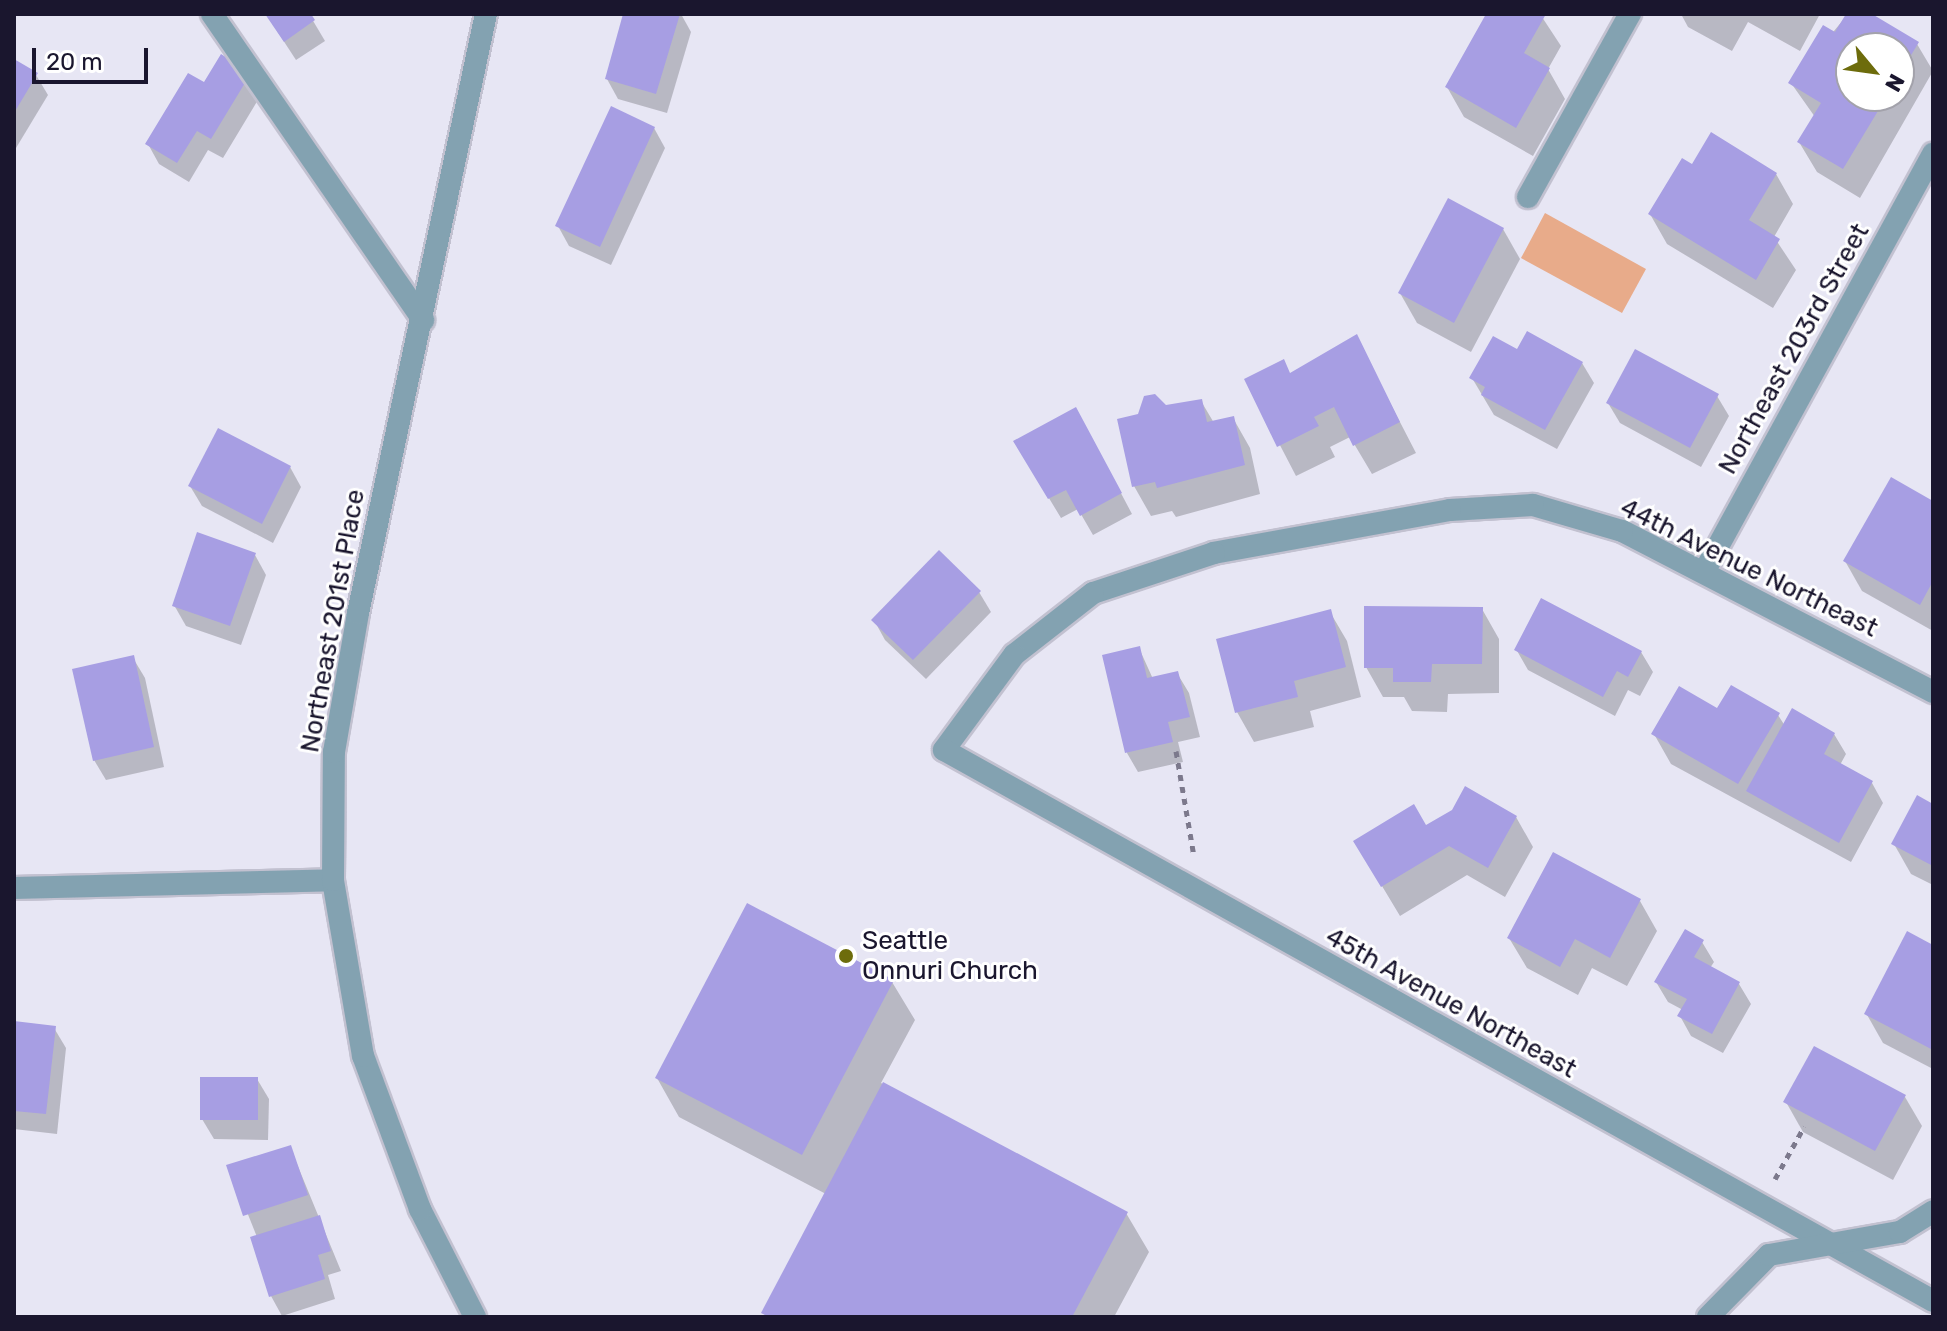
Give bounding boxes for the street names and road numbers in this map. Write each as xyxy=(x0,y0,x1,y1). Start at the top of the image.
street label: Northeast 203rd Street xyxy=(1712,218,1876,480)
street label: Northeast 201st Place xyxy=(294,487,372,755)
street label: 44th Avenue Northeast xyxy=(1615,492,1883,644)
street label: 45th Avenue Northeast xyxy=(1320,921,1582,1085)

